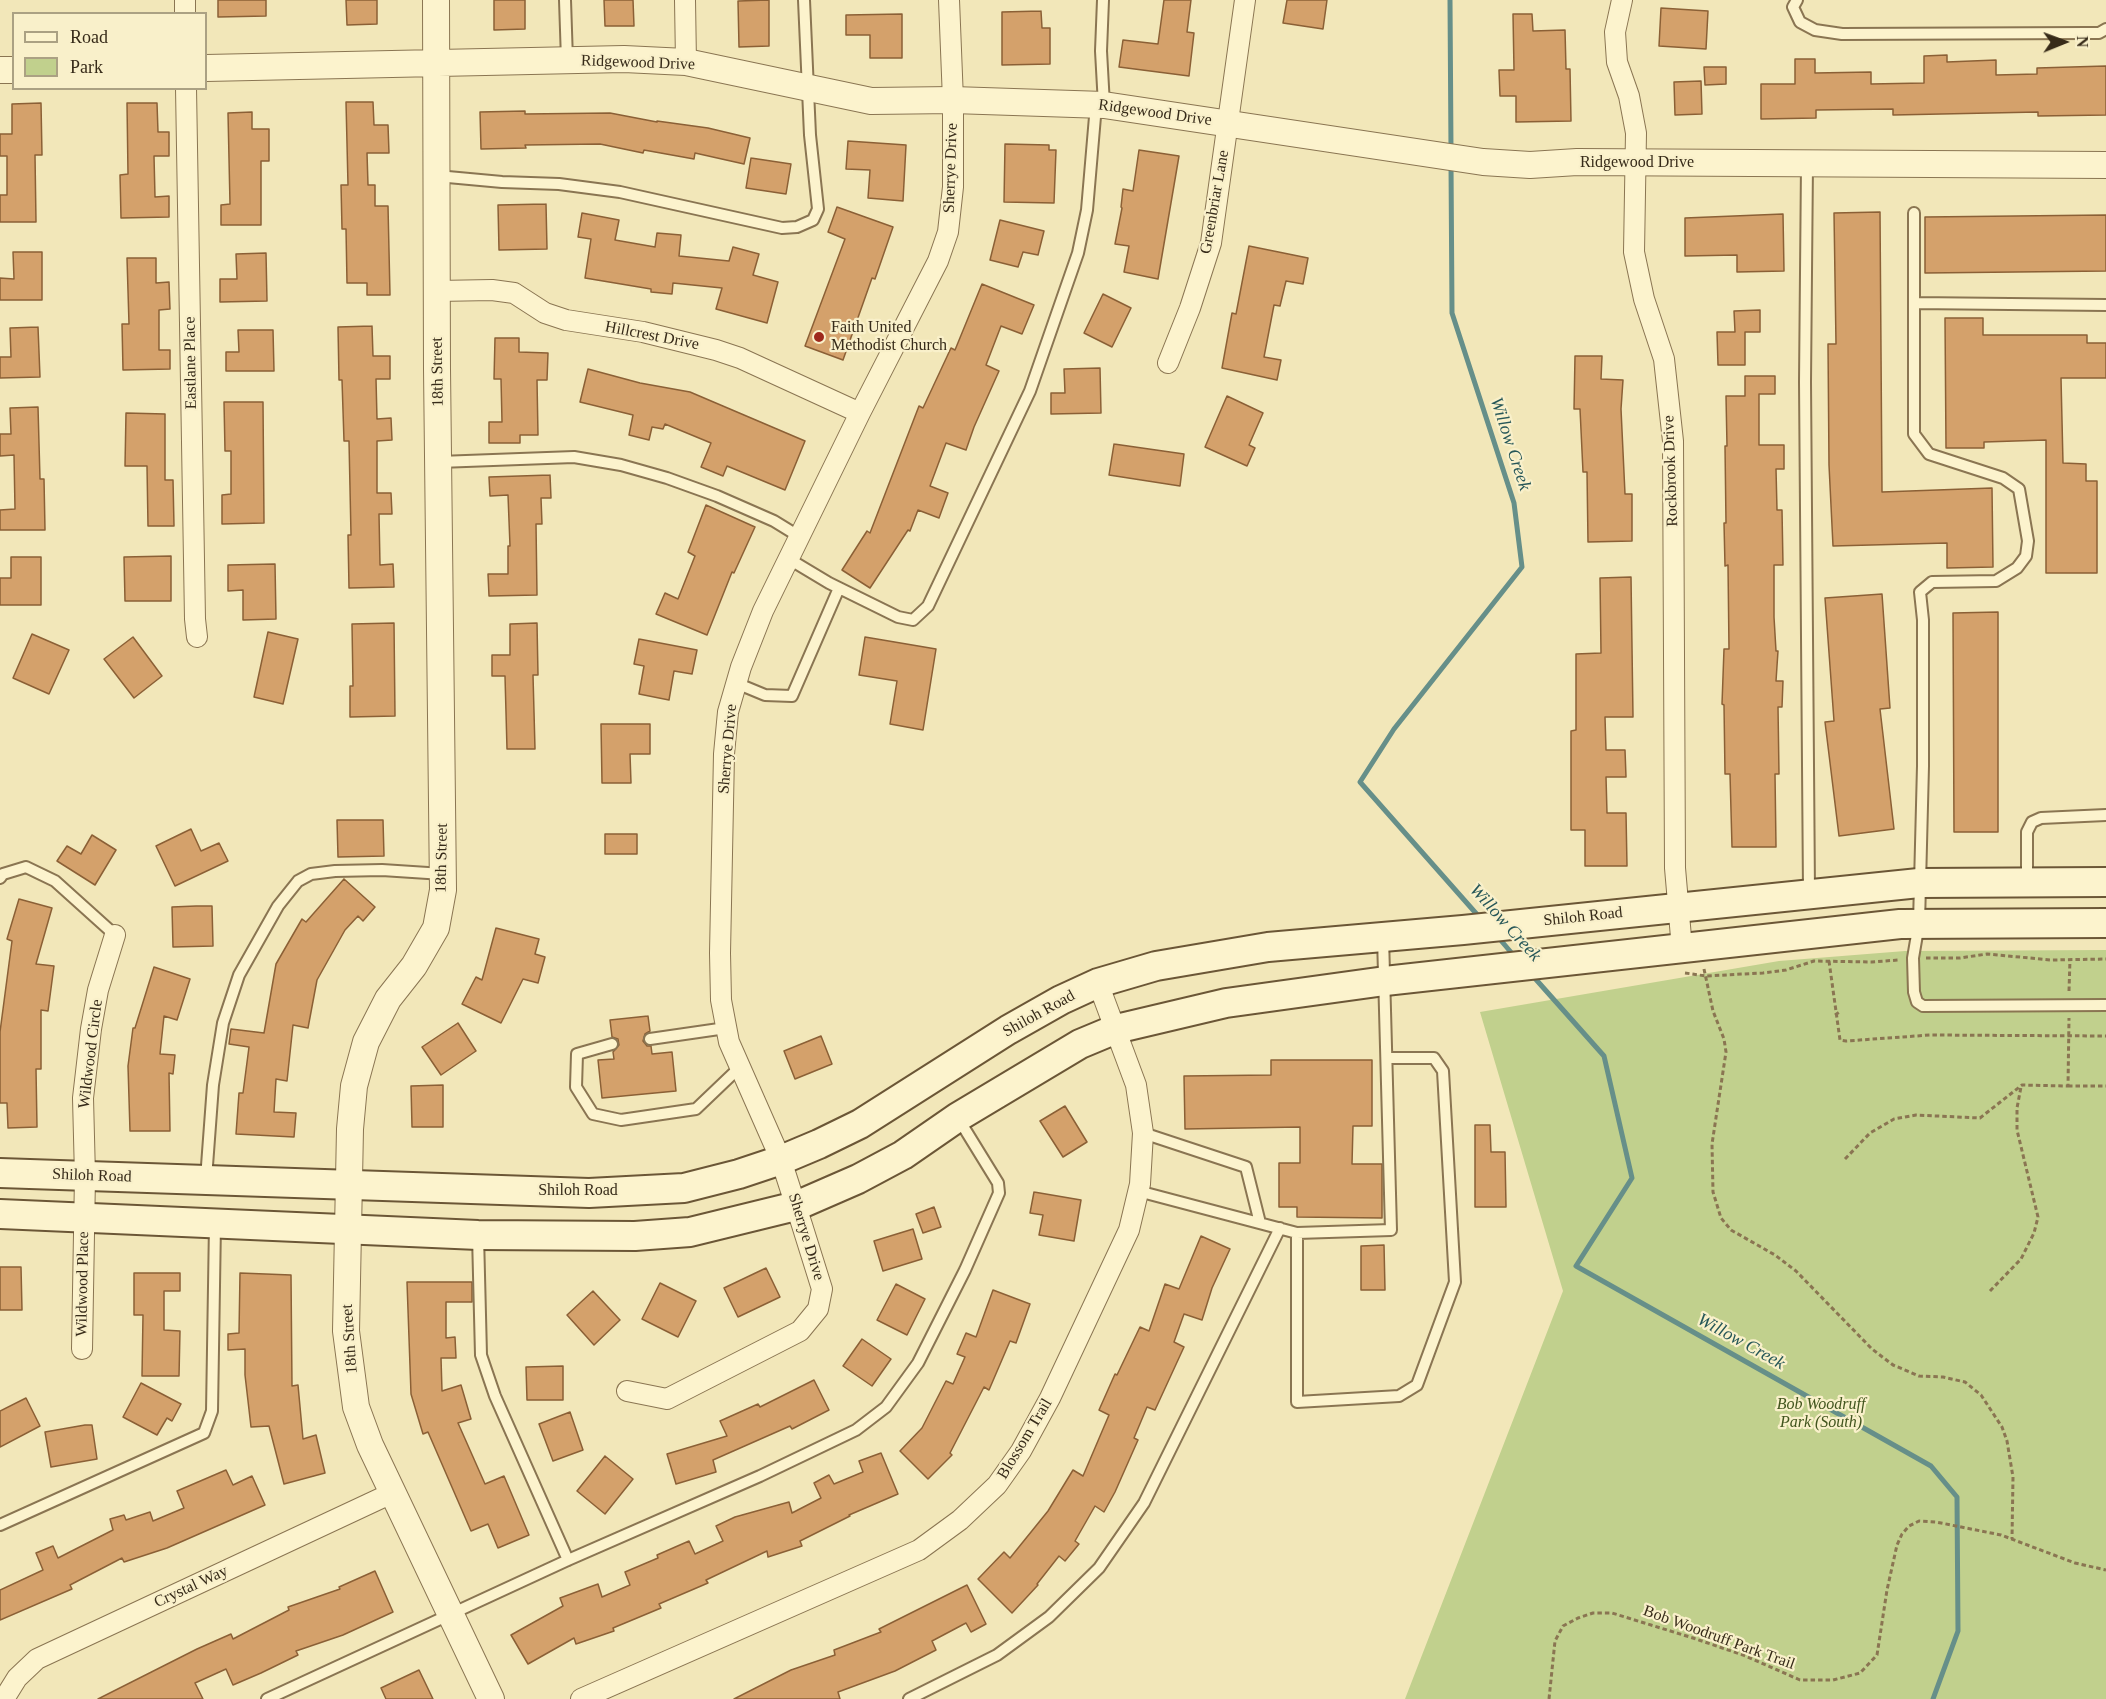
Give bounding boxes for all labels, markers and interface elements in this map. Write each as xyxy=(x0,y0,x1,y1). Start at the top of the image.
legend xyxy=(12,12,207,90)
north arrow xyxy=(2034,12,2094,72)
text: Road xyxy=(70,27,108,47)
text: N xyxy=(2074,36,2091,48)
street label: Ridgewood Drive xyxy=(581,51,695,75)
text: Park xyxy=(70,57,103,77)
street label: Ridgewood Drive xyxy=(1097,96,1213,130)
street label: Sherrye Drive xyxy=(940,123,962,213)
street label: Greenbriar Lane xyxy=(1196,148,1234,256)
street label: Ridgewood Drive xyxy=(1580,153,1694,173)
street label: Eastlane Place xyxy=(181,316,201,410)
street label: Hillcrest Drive xyxy=(603,317,701,355)
place label: Faith United Methodist Church xyxy=(831,318,947,356)
marker: Faith United Methodist Church xyxy=(812,330,826,344)
street label: 18th Street xyxy=(428,337,448,407)
water label: Willow Creek xyxy=(1485,395,1535,493)
street label: Rockbrook Drive xyxy=(1659,415,1683,527)
street label: Sherrye Drive xyxy=(715,703,741,795)
street label: 18th Street xyxy=(432,823,452,893)
water label: Willow Creek xyxy=(1465,880,1545,966)
street label: Shiloh Road xyxy=(1542,903,1624,931)
street label: Shiloh Road xyxy=(1000,986,1078,1042)
street label: Wildwood Circle xyxy=(75,998,107,1110)
street label: Shiloh Road xyxy=(52,1165,132,1187)
street label: Shiloh Road xyxy=(538,1181,618,1201)
street label: Sherrye Drive xyxy=(784,1191,828,1283)
street label: Wildwood Place xyxy=(72,1231,94,1337)
street label: 18th Street xyxy=(338,1304,362,1374)
water label: Willow Creek xyxy=(1693,1309,1789,1375)
street label: Blossom Trail xyxy=(993,1395,1057,1483)
park label: Bob Woodruff Park (South) xyxy=(1777,1395,1865,1433)
street label: Crystal Way xyxy=(151,1562,231,1612)
street label: Bob Woodruff Park Trail xyxy=(1641,1602,1797,1674)

